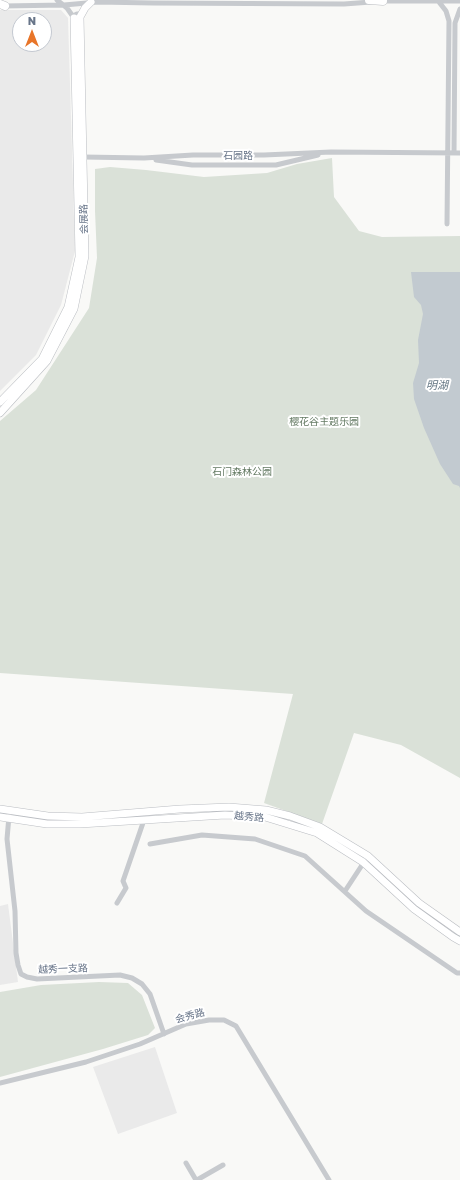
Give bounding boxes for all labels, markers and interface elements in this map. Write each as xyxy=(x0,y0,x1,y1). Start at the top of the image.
north arrow xyxy=(12,12,52,52)
text: N xyxy=(28,14,36,27)
street label: 石园路 xyxy=(223,150,253,162)
street label: 会展路 xyxy=(78,204,90,234)
water label: 明湖 xyxy=(426,379,448,393)
park label: 樱花谷主题乐园 xyxy=(289,416,359,428)
park label: 石门森林公园 xyxy=(212,466,272,478)
street label: 越秀路 xyxy=(234,810,264,824)
street label: 越秀一支路 xyxy=(38,962,88,976)
street label: 会秀路 xyxy=(174,1006,206,1026)

